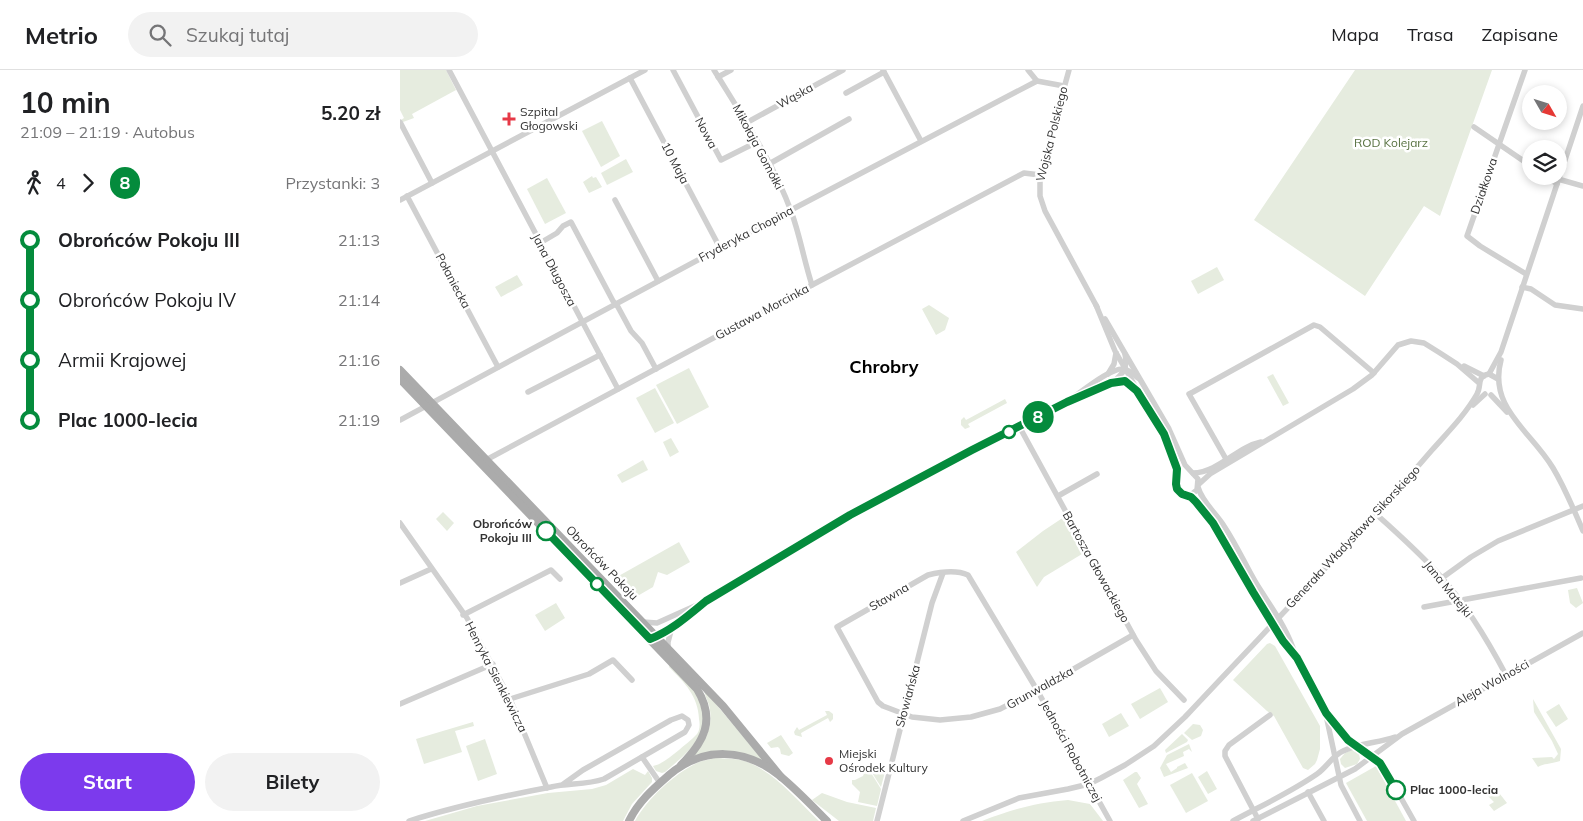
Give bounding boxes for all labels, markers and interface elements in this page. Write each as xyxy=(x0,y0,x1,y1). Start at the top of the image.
search box xyxy=(128,12,478,57)
text: Metrio xyxy=(25,20,98,50)
icon: search xyxy=(146,21,174,49)
text: Szukaj tutaj xyxy=(186,23,289,47)
text: Mapa xyxy=(1331,23,1379,46)
text: Trasa xyxy=(1407,23,1454,46)
text: Zapisane xyxy=(1482,23,1558,46)
street label: Wąska xyxy=(774,80,816,112)
text: 10 min xyxy=(20,85,111,120)
street label: Wojska Polskiego xyxy=(1032,85,1071,183)
north arrow xyxy=(1522,85,1568,130)
map controls xyxy=(1522,85,1567,185)
text: 5.20 zł xyxy=(321,101,380,125)
street label: Mikołaja Gomółki xyxy=(730,102,787,192)
place label: Szpital Głogowski xyxy=(520,104,578,133)
marker: Szpital Głogowski xyxy=(502,112,516,126)
street label: Nowa xyxy=(692,115,721,151)
text: 21:09 – 21:19 · Autobus xyxy=(20,122,195,142)
park label: ROD Kolejarz xyxy=(1354,135,1428,150)
street label: 10 Maja xyxy=(658,139,693,186)
button: layers xyxy=(1522,140,1567,185)
street label: Działkowa xyxy=(1467,156,1500,216)
icon: walk xyxy=(20,169,48,197)
icon: forward xyxy=(74,169,102,197)
text: 8 xyxy=(120,171,130,194)
text: 4 xyxy=(56,173,66,193)
text: Przystanki: 3 xyxy=(285,173,380,193)
street label: Fryderyka Chopina xyxy=(696,202,796,265)
text: Obrońców Pokoju III xyxy=(58,228,240,252)
text: 21:13 xyxy=(338,230,380,250)
street label: Jana Długosza xyxy=(529,231,580,309)
street label: Połaniecka xyxy=(433,251,474,311)
street label: Gustawa Morcinka xyxy=(712,280,811,343)
text: Obrońców Pokoju IV xyxy=(58,288,236,312)
text: 21:14 xyxy=(338,290,380,310)
text: Armii Krajowej xyxy=(58,348,186,372)
text: 21:16 xyxy=(338,350,380,370)
district label: Chrobry xyxy=(849,355,919,378)
line badge: 8 xyxy=(1022,401,1054,433)
text: 8 xyxy=(1033,405,1043,428)
text: Plac 1000-lecia xyxy=(58,408,198,432)
text: 21:19 xyxy=(338,410,380,430)
unlabelled marker xyxy=(1002,425,1016,439)
street label: Generała Władysława Sikorskiego xyxy=(1282,462,1423,611)
street label: Bartosza Głowackiego xyxy=(1060,508,1133,625)
place label: Obrońców Pokoju III xyxy=(473,516,532,545)
marker: Obrońców Pokoju III xyxy=(536,521,556,541)
street label: Obrońców Pokoju xyxy=(563,522,642,603)
street label: Jana Matejki xyxy=(1421,557,1476,620)
unlabelled marker xyxy=(590,577,604,591)
street label: Stawna xyxy=(866,579,911,614)
street label: Henryka Sienkiewicza xyxy=(462,619,531,735)
street label: Aleja Wolności xyxy=(1452,656,1532,709)
street label: Słowiańska xyxy=(892,663,923,729)
street label: Grunwaldzka xyxy=(1004,663,1076,712)
street label: Jedności Robotniczej xyxy=(1037,697,1106,804)
place label: Miejski Ośrodek Kultury xyxy=(839,746,928,775)
button: Start xyxy=(20,753,195,811)
button: Bilety xyxy=(205,753,380,811)
marker: Miejski Ośrodek Kultury xyxy=(823,755,835,767)
marker: Plac 1000-lecia xyxy=(1386,780,1406,800)
place label: Plac 1000-lecia xyxy=(1410,782,1498,797)

